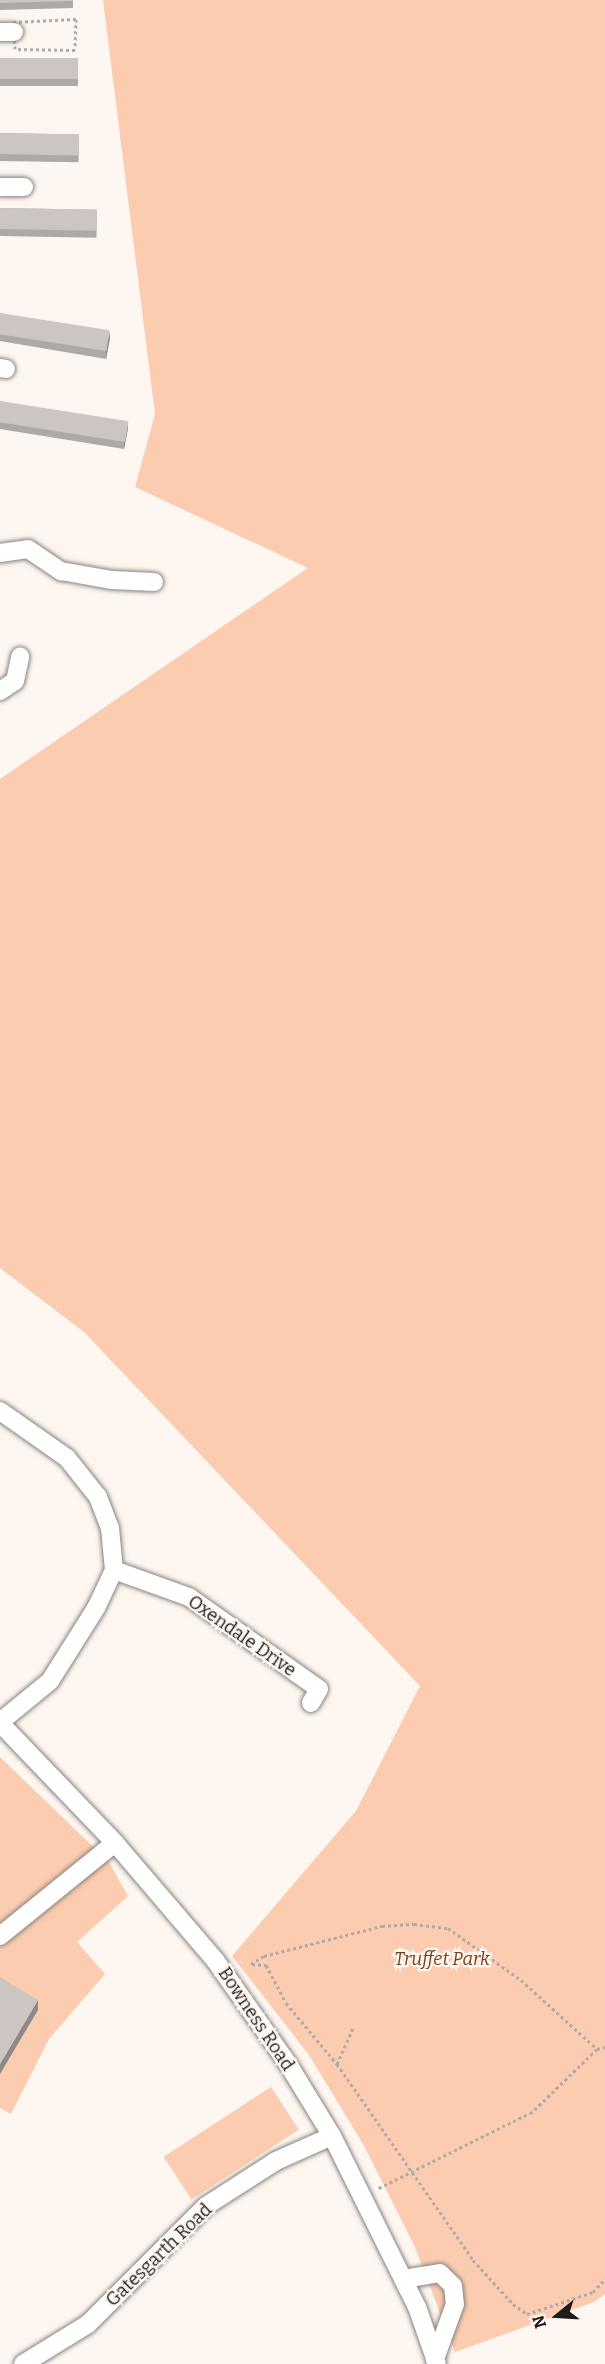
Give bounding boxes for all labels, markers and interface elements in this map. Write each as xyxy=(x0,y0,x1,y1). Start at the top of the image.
street label: Oxendale Drive xyxy=(184,1591,300,1681)
park label: Truffet Park xyxy=(394,1948,490,1970)
street label: Bowness Road xyxy=(213,1963,299,2075)
street label: Gatesgarth Road xyxy=(102,2199,216,2311)
north arrow xyxy=(527,2286,587,2346)
text: N xyxy=(528,2313,550,2331)

